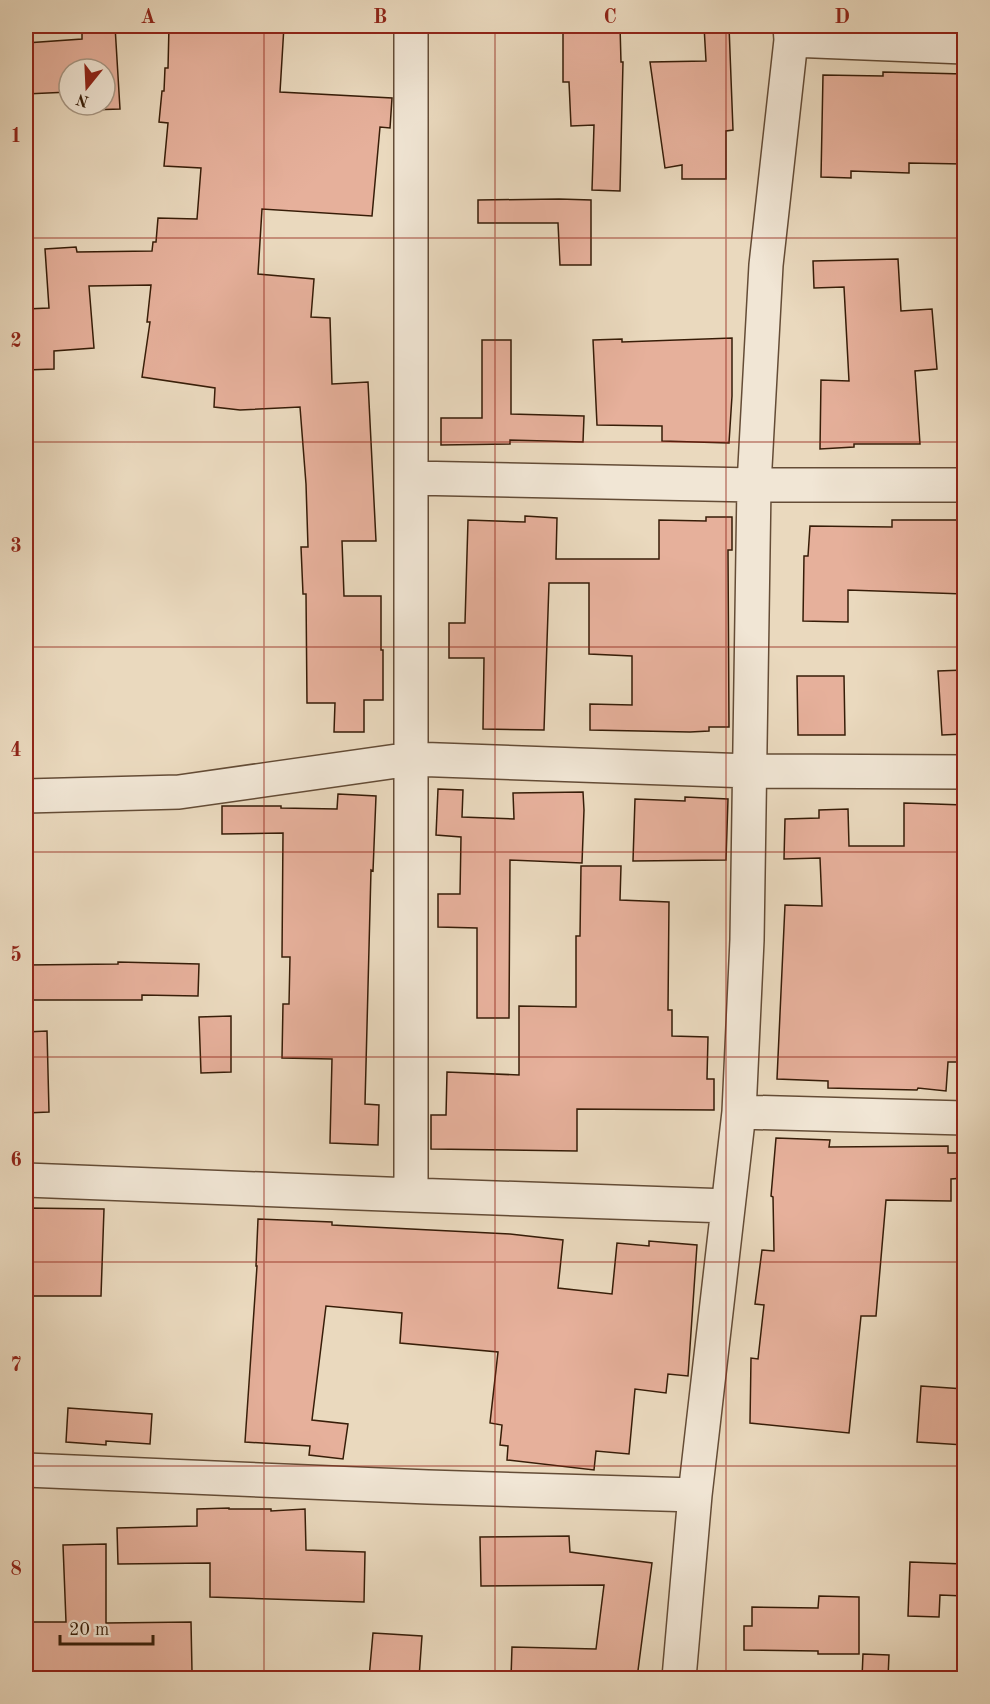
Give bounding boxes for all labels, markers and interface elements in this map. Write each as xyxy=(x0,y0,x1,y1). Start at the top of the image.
text: A xyxy=(140,8,156,28)
text: B xyxy=(373,8,387,28)
text: C xyxy=(603,8,617,28)
text: D xyxy=(834,8,850,28)
north arrow xyxy=(57,57,117,117)
text: N xyxy=(74,90,91,109)
text: 1 xyxy=(10,127,22,147)
text: 2 xyxy=(10,332,22,352)
text: 3 xyxy=(10,537,22,557)
text: 4 xyxy=(10,741,22,761)
text: 5 xyxy=(10,945,22,966)
text: 6 xyxy=(10,1151,22,1171)
text: 7 xyxy=(10,1356,22,1376)
text: 8 xyxy=(10,1560,22,1580)
scale bar xyxy=(60,1608,153,1646)
text: 20 m xyxy=(69,1621,109,1639)

